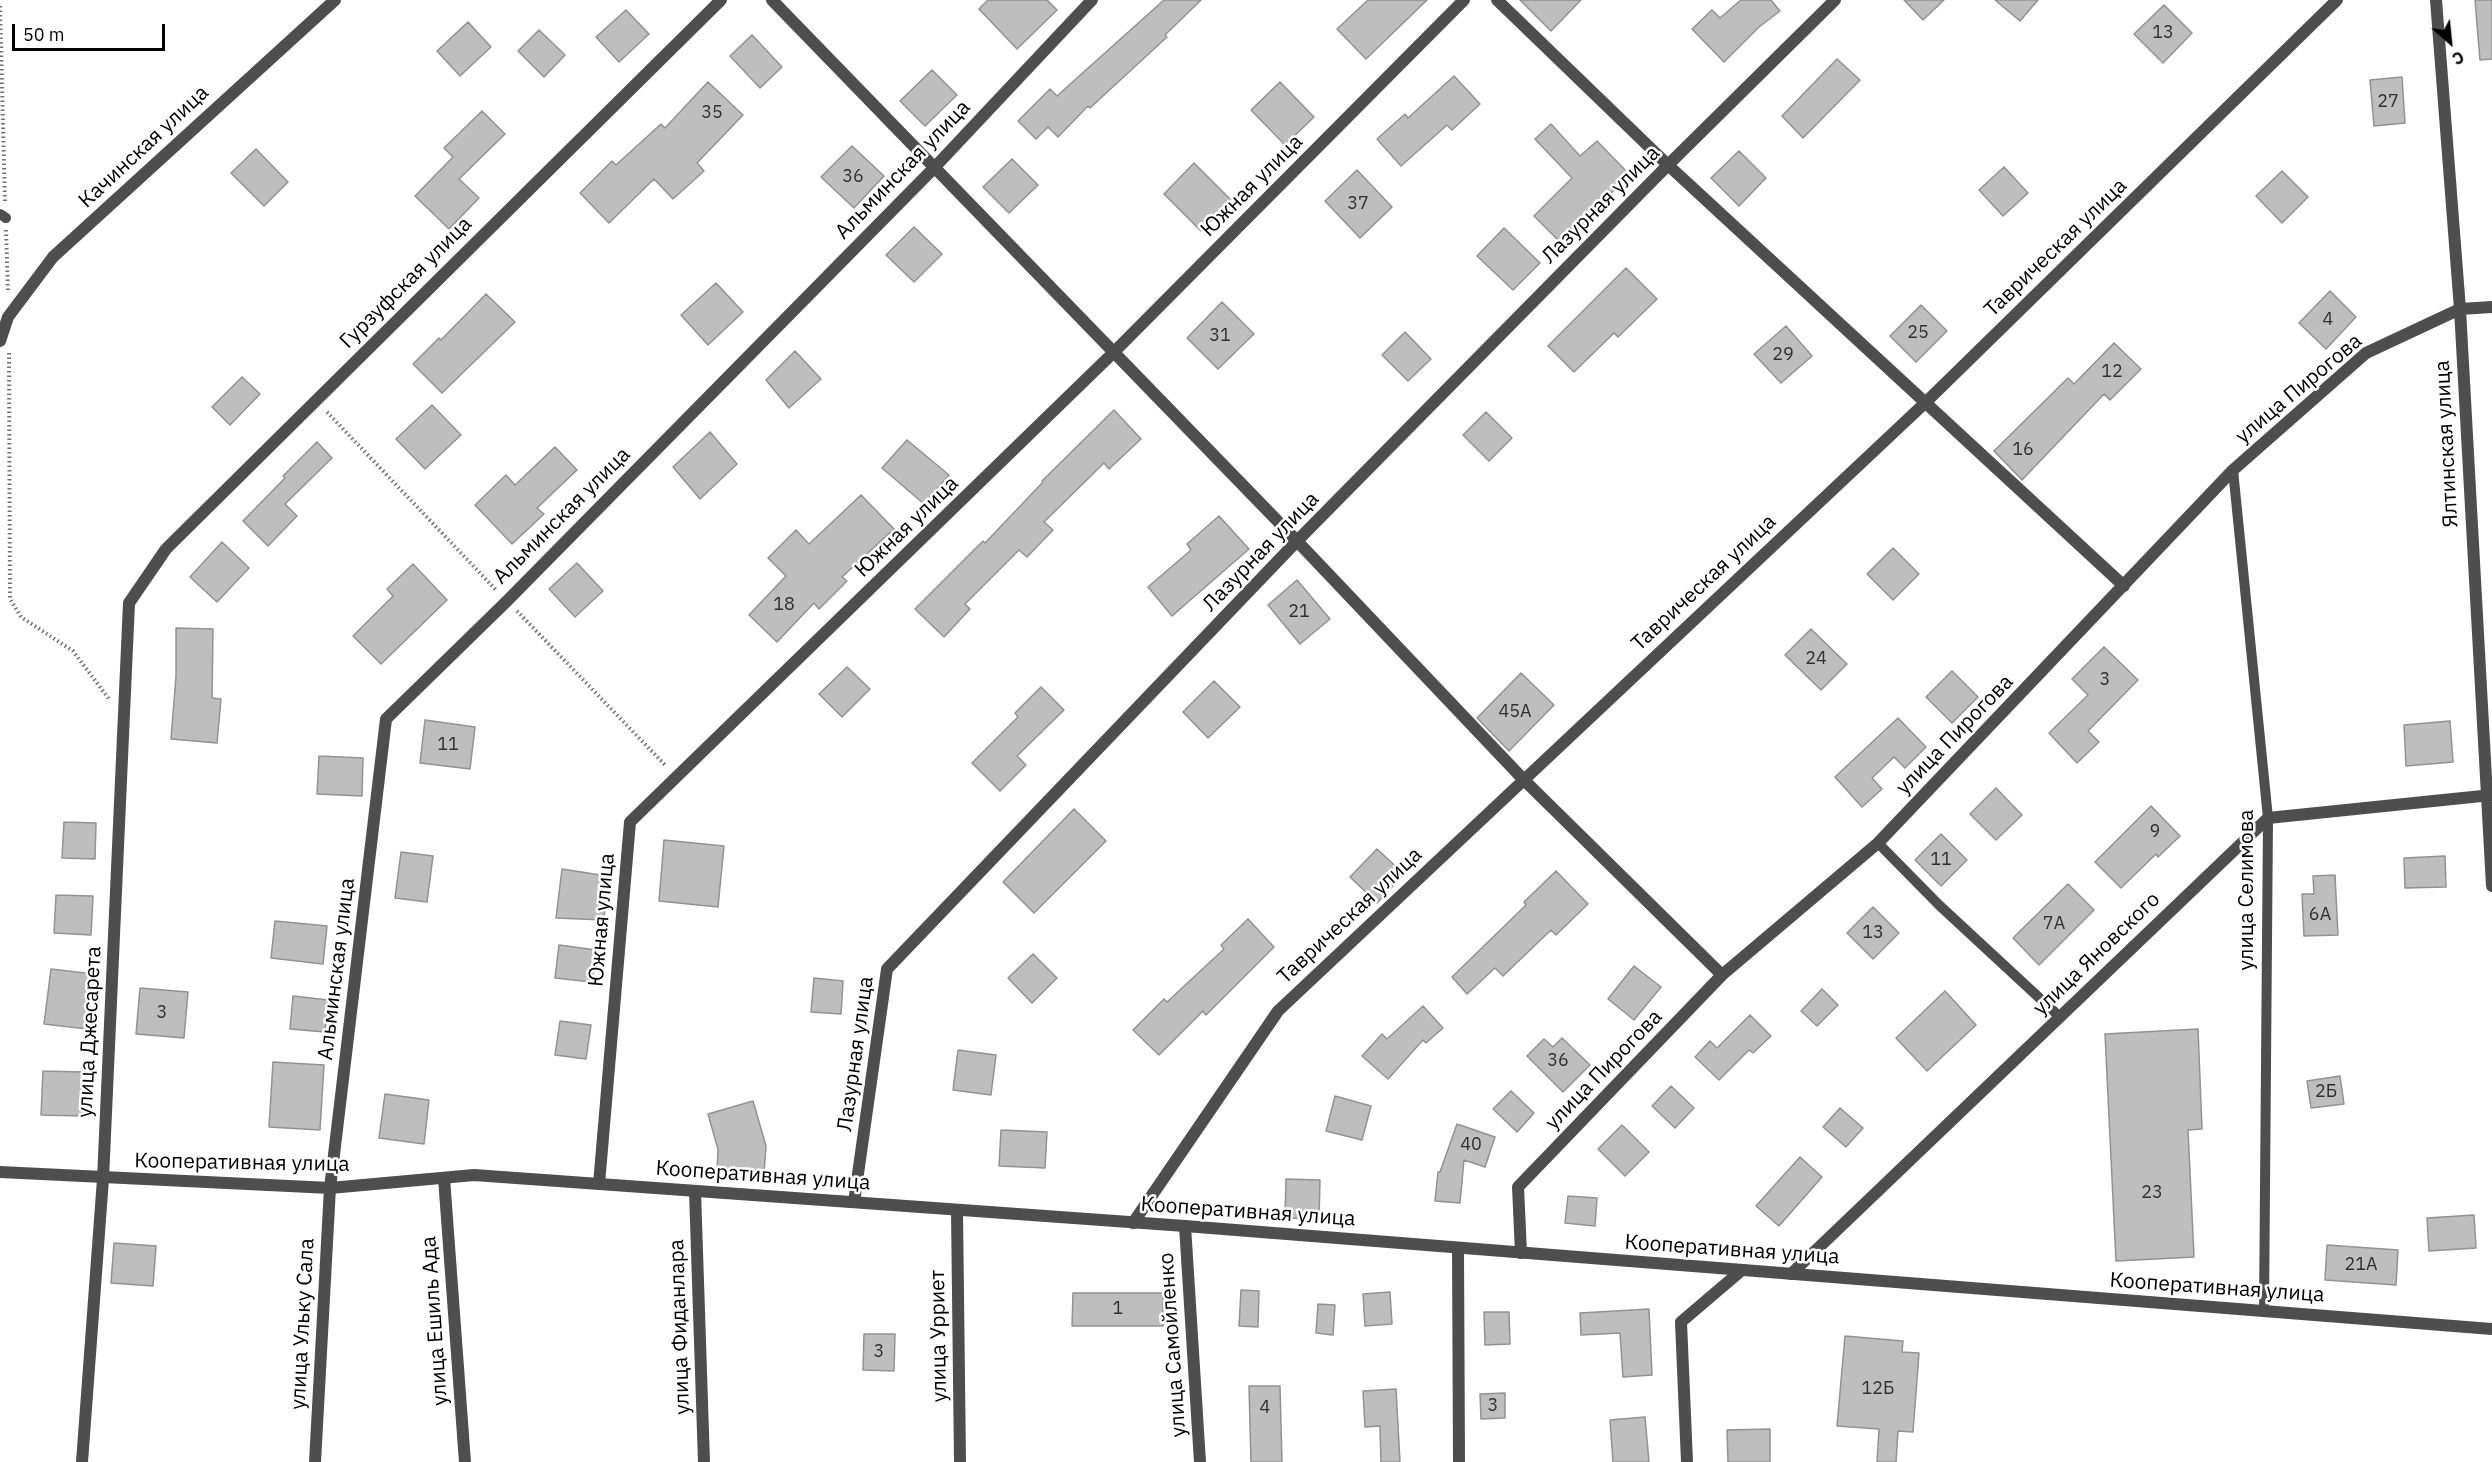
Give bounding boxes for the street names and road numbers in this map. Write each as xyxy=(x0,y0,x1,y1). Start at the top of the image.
street label: Качинская улица xyxy=(74,80,214,214)
street label: Альминская улица xyxy=(830,95,976,245)
street label: Южная улица xyxy=(1196,130,1308,242)
street label: Лазурная улица xyxy=(1537,141,1665,269)
street label: Таврическая улица xyxy=(1980,174,2132,322)
street label: Гурзуфская улица xyxy=(335,212,477,354)
street label: улица Пирогова xyxy=(2231,329,2367,449)
street label: Ялтинская улица xyxy=(2430,360,2464,528)
street label: Альминская улица xyxy=(488,442,636,590)
street label: Южная улица xyxy=(850,471,964,583)
street label: Лазурная улица xyxy=(1198,487,1324,617)
street label: Таврическая улица xyxy=(1627,510,1781,656)
street label: улица Пирогова xyxy=(1891,670,2019,800)
street label: улица Селимова xyxy=(2234,809,2260,971)
street label: Таврическая улица xyxy=(1273,843,1427,989)
street label: Южная улица xyxy=(584,852,620,988)
street label: Альминская улица xyxy=(313,876,361,1062)
street label: улица Яновского xyxy=(2028,887,2166,1021)
street label: улица Джесарета xyxy=(73,946,107,1118)
street label: Лазурная улица xyxy=(833,975,879,1133)
street label: улица Пирогова xyxy=(1540,1005,1668,1135)
street label: Кооперативная улица xyxy=(134,1149,350,1177)
street label: Кооперативная улица xyxy=(655,1156,871,1196)
street label: Кооперативная улица xyxy=(1140,1192,1356,1232)
street label: Кооперативная улица xyxy=(1624,1230,1840,1270)
street label: улица Ешиль Ада xyxy=(417,1235,453,1407)
street label: улица Ульку Сала xyxy=(286,1238,320,1410)
street label: улица Фиданлара xyxy=(664,1239,696,1415)
street label: улица Самойленко xyxy=(1154,1252,1192,1438)
street label: Кооперативная улица xyxy=(2109,1268,2325,1308)
street label: улица Урриет xyxy=(925,1269,953,1403)

